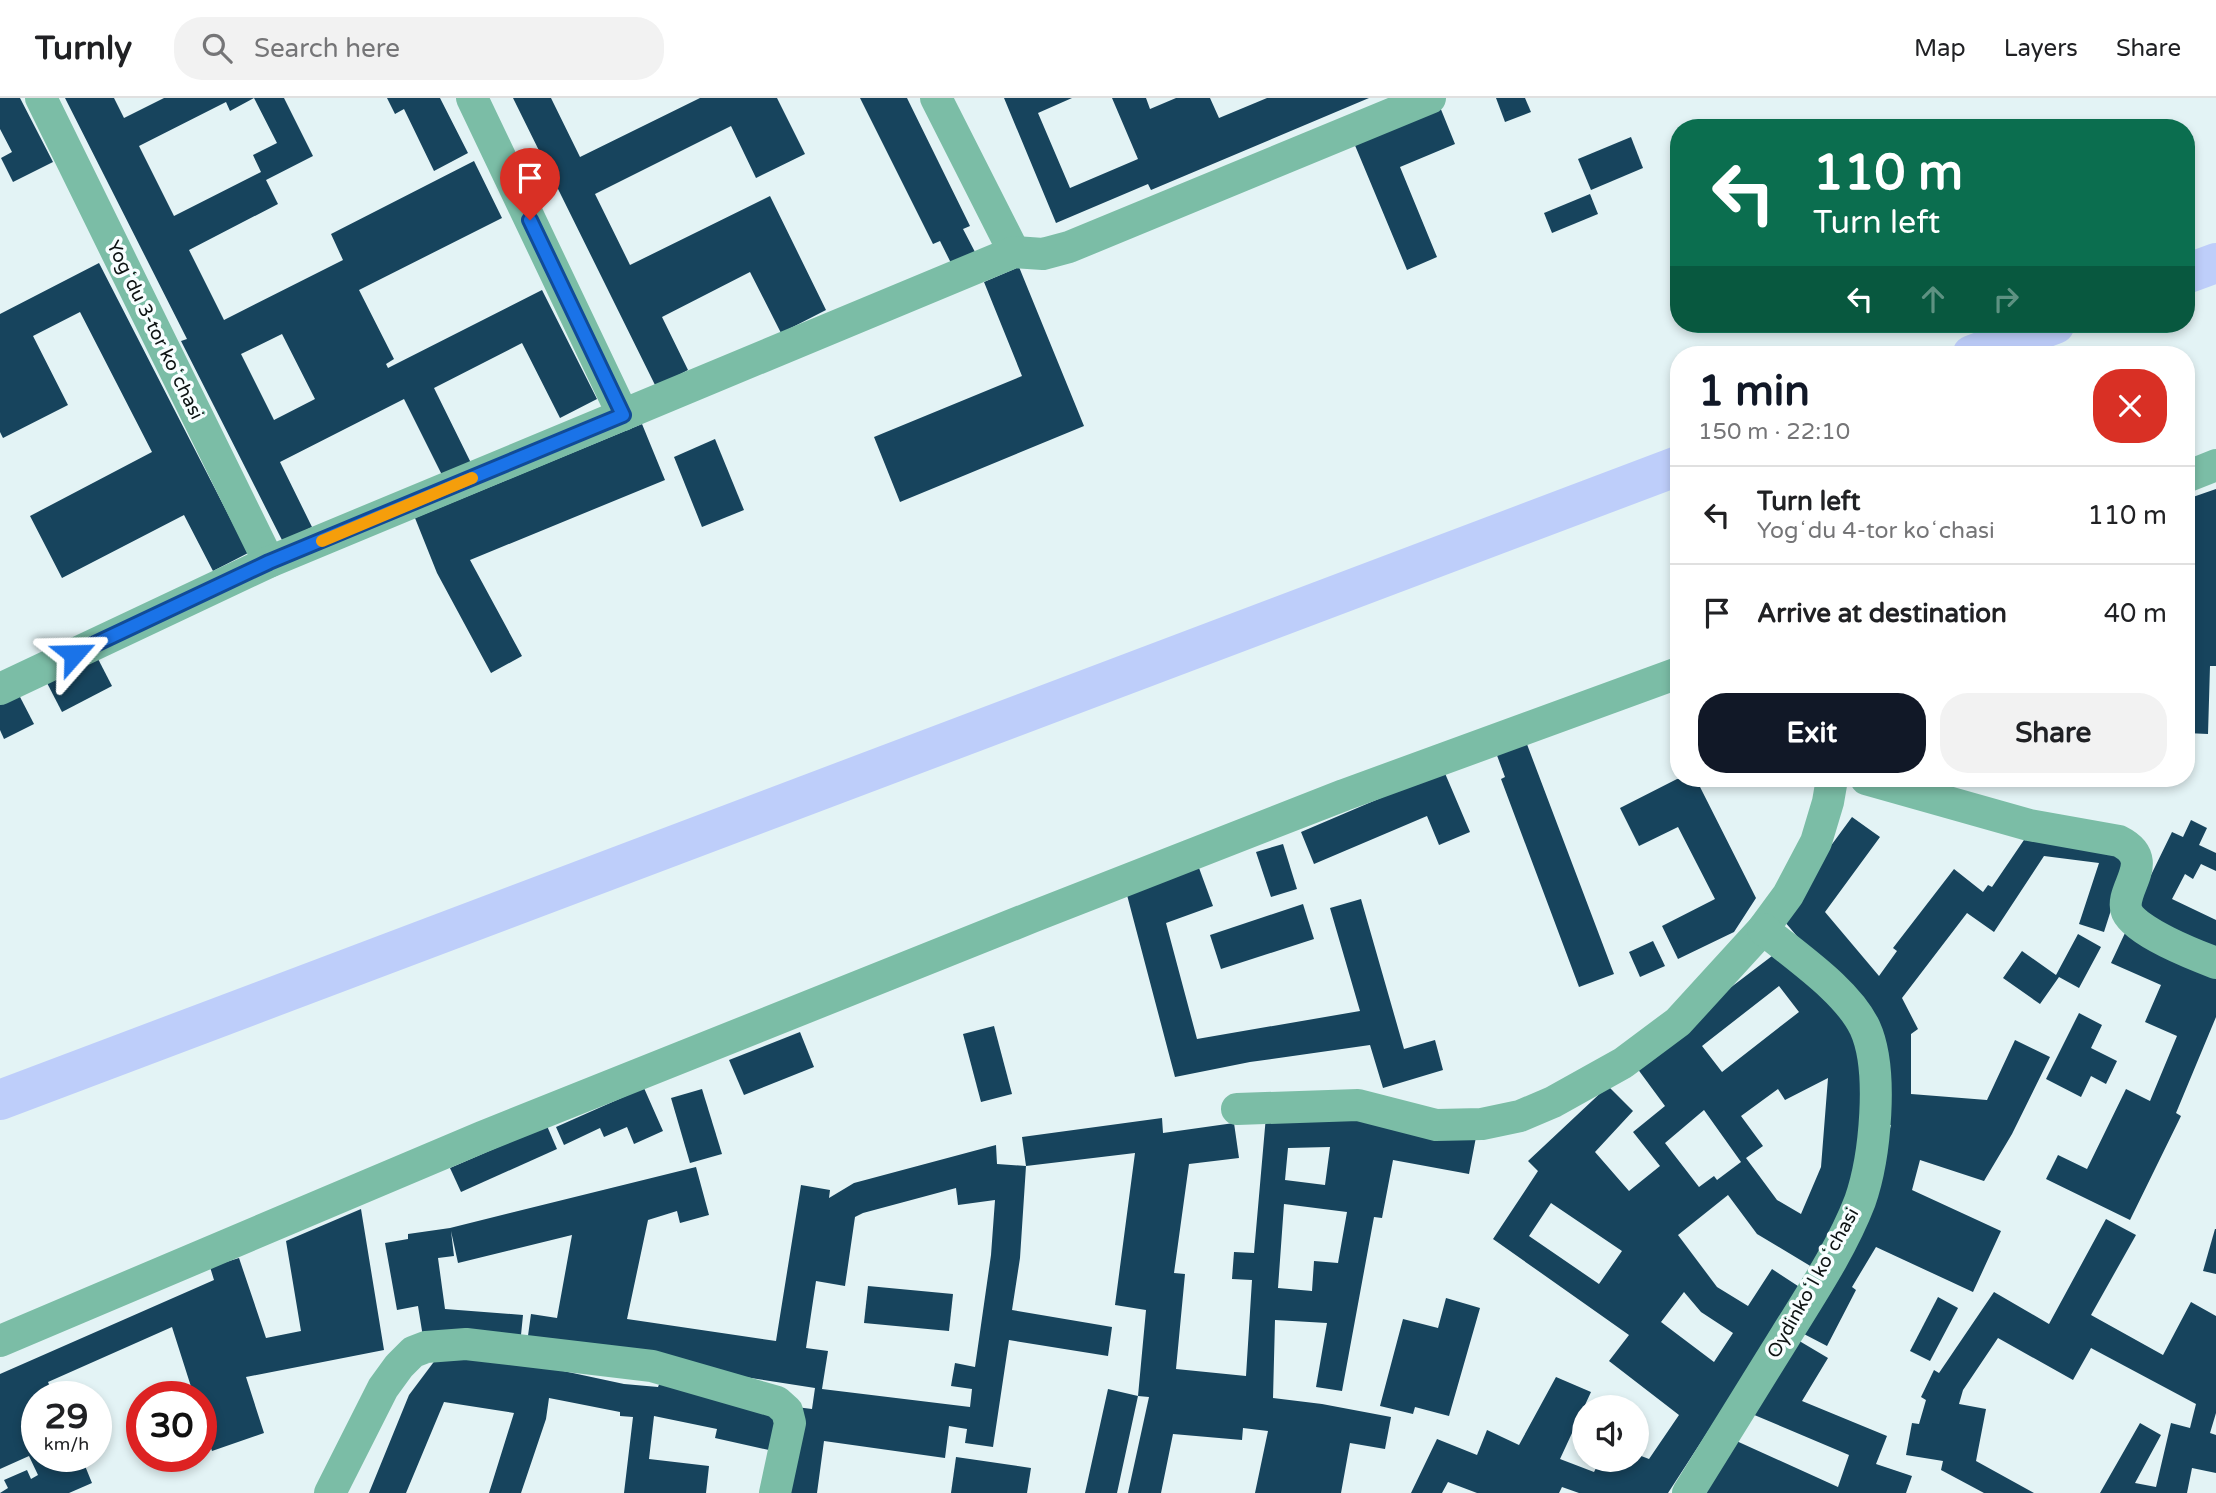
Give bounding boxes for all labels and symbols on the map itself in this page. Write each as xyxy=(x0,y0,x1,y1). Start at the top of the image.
pin xyxy=(500,148,560,220)
street label: Yogʻdu 3-tor koʻchasi xyxy=(102,237,208,423)
position arrow xyxy=(37,617,111,691)
street label: Oydinkoʻl koʻchasi xyxy=(1763,1204,1863,1362)
speed limit sign: 30 xyxy=(126,1381,217,1472)

